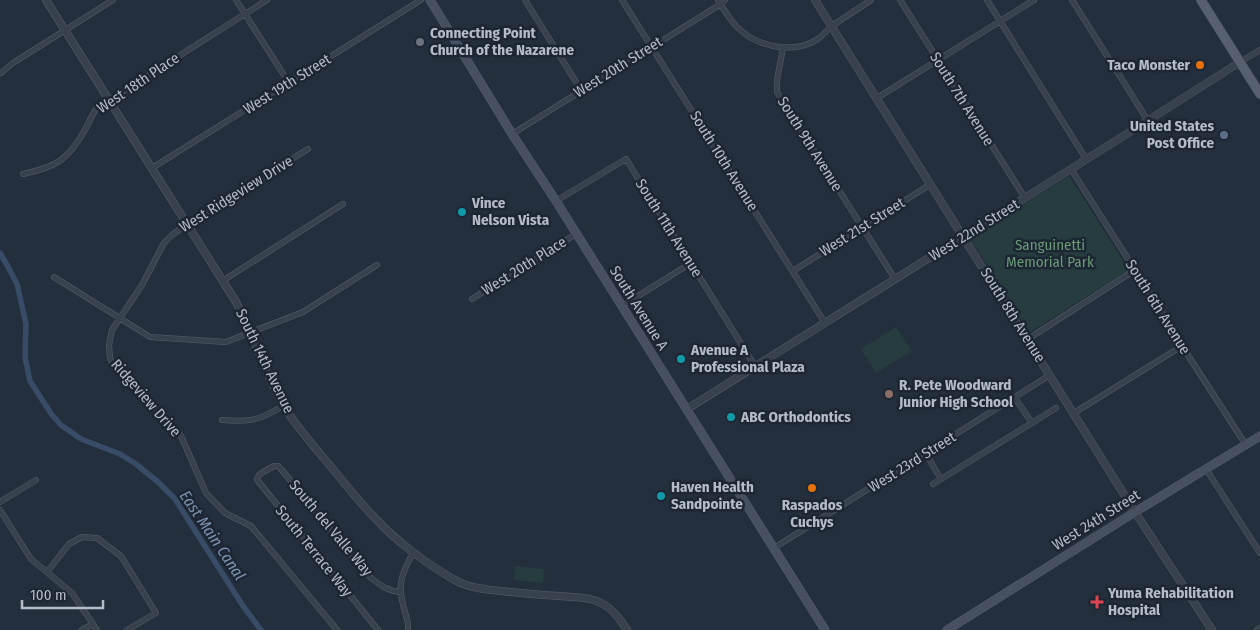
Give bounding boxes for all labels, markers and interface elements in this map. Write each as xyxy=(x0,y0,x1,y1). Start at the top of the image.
place label: Connecting Point Church of the Nazarene xyxy=(430,24,574,59)
street label: West 20th Street xyxy=(570,33,666,101)
marker: Connecting Point Church of the Nazarene xyxy=(414,36,426,48)
street label: West 18th Place xyxy=(93,49,183,117)
street label: South 7th Avenue xyxy=(926,49,998,149)
street label: West 19th Street xyxy=(240,50,334,118)
place label: Taco Monster xyxy=(1107,56,1190,74)
marker: Taco Monster xyxy=(1194,59,1206,71)
street label: South 9th Avenue xyxy=(774,93,846,195)
street label: South 10th Avenue xyxy=(686,108,762,214)
place label: United States Post Office xyxy=(1130,117,1214,152)
marker: United States Post Office xyxy=(1218,129,1230,141)
street label: West Ridgeview Drive xyxy=(176,152,296,236)
street label: South 11th Avenue xyxy=(632,176,706,280)
place label: Vince Nelson Vista xyxy=(471,194,550,229)
street label: West 21st Street xyxy=(816,194,908,260)
street label: West 22nd Street xyxy=(926,195,1022,265)
marker: Vince Nelson Vista xyxy=(456,206,468,218)
street label: West 20th Place xyxy=(478,233,570,299)
park label: Sanguinetti Memorial Park xyxy=(1006,236,1094,271)
street label: South 6th Avenue xyxy=(1122,256,1194,358)
street label: South Avenue A xyxy=(606,263,672,354)
street label: South 8th Avenue xyxy=(977,264,1049,366)
street label: South 14th Avenue xyxy=(232,306,298,416)
place label: Avenue A Professional Plaza xyxy=(690,341,805,376)
marker: Avenue A Professional Plaza xyxy=(675,353,687,365)
street label: Ridgeview Drive xyxy=(107,355,185,441)
place label: R. Pete Woodward Junior High School xyxy=(898,376,1014,411)
marker: R. Pete Woodward Junior High School xyxy=(883,388,895,400)
place label: ABC Orthodontics xyxy=(740,408,851,426)
marker: ABC Orthodontics xyxy=(725,411,737,423)
street label: West 23rd Street xyxy=(865,428,959,496)
street label: South del Valle Way xyxy=(286,476,377,580)
place label: Haven Health Sandpointe xyxy=(671,478,754,513)
marker: Raspados Cuchys xyxy=(806,482,818,494)
street label: West 24th Street xyxy=(1049,486,1143,554)
water label: East Main Canal xyxy=(176,487,250,584)
marker: Haven Health Sandpointe xyxy=(655,490,667,502)
place label: Raspados Cuchys xyxy=(782,496,843,531)
street label: South Terrace Way xyxy=(272,502,356,600)
scale bar xyxy=(22,578,104,610)
place label: Yuma Rehabilitation Hospital xyxy=(1107,584,1234,619)
text: 100 m xyxy=(30,586,67,604)
marker: Yuma Rehabilitation Hospital xyxy=(1090,595,1104,609)

